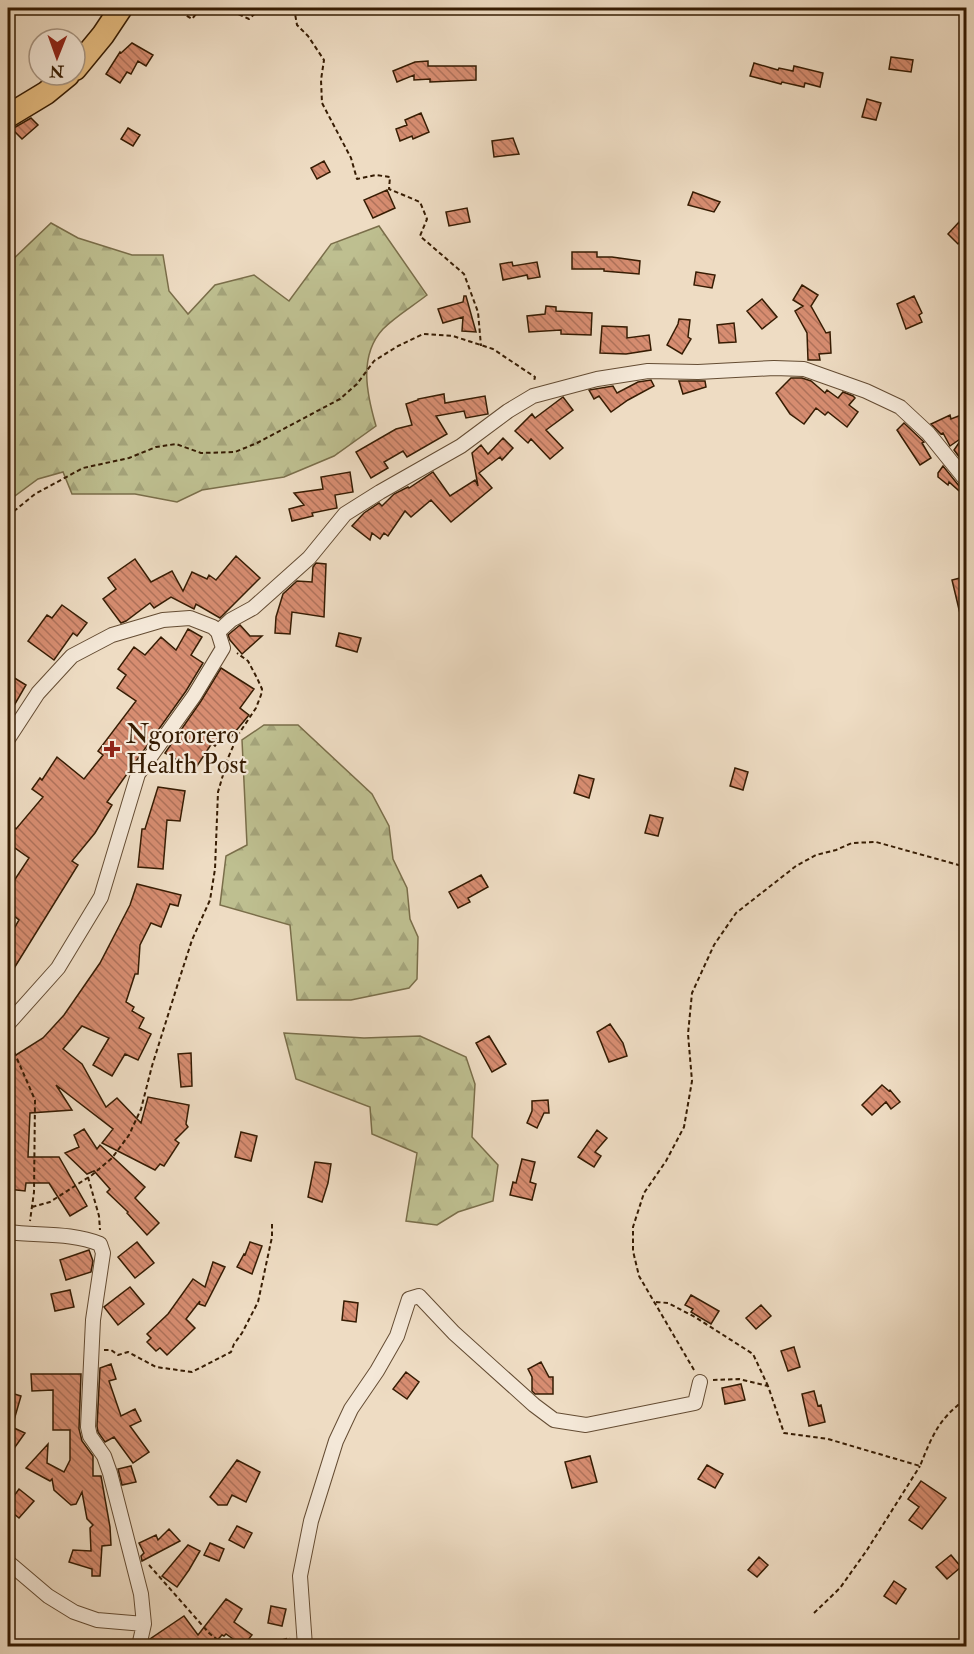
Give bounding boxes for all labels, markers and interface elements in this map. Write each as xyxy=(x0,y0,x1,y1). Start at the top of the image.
north arrow xyxy=(27,27,87,87)
text: N xyxy=(49,61,65,81)
place label: Ngororero Health Post xyxy=(126,719,247,781)
marker: Ngororero Health Post xyxy=(103,740,121,758)

